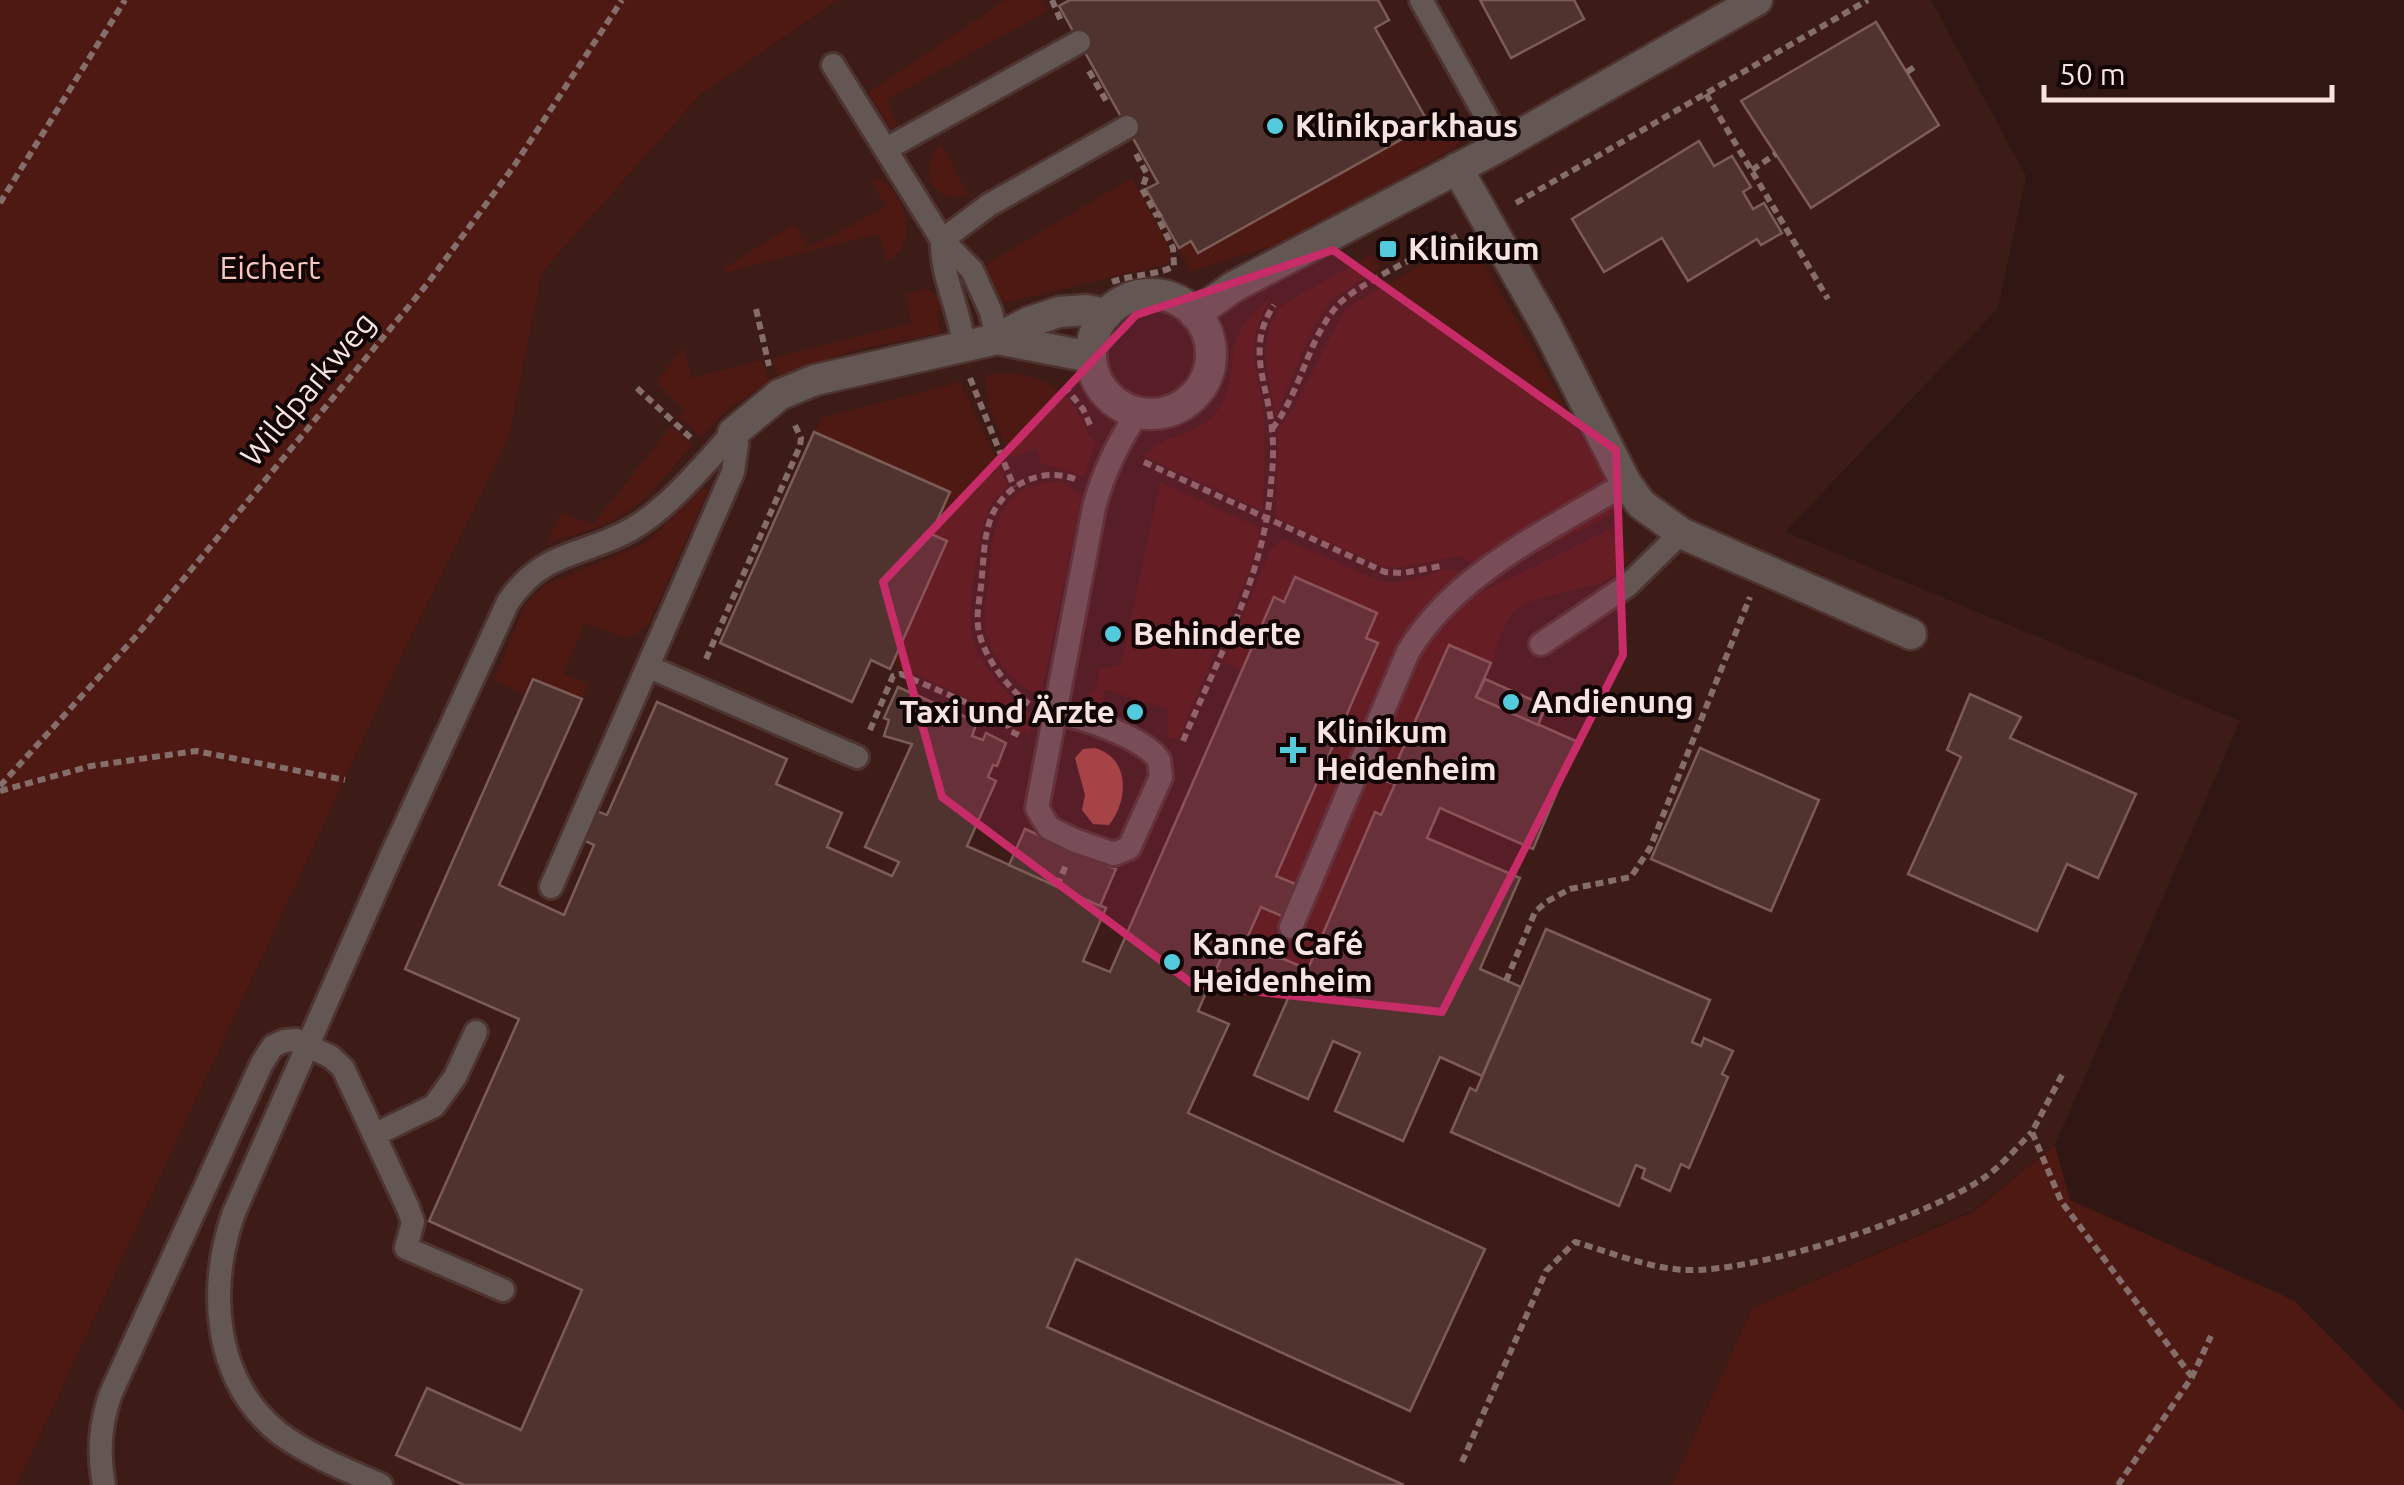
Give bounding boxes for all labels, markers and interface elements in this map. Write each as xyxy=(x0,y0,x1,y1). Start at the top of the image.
scale bar xyxy=(2044,40,2332,102)
text: 50 m xyxy=(2059,57,2126,91)
place label: Klinikparkhaus xyxy=(1295,107,1518,143)
marker: Klinikparkhaus xyxy=(1264,115,1286,137)
place label: Klinikum xyxy=(1408,230,1540,266)
marker: Klinikum xyxy=(1377,238,1399,260)
park label: Eichert xyxy=(219,249,321,285)
street label: Wildparkweg xyxy=(233,304,382,473)
place label: Behinderte xyxy=(1133,615,1301,651)
marker: Behinderte xyxy=(1102,623,1124,645)
place label: Andienung xyxy=(1531,683,1694,719)
marker: Andienung xyxy=(1500,691,1522,713)
place label: Taxi und Ärzte xyxy=(899,693,1115,729)
marker: Taxi und Ärzte xyxy=(1124,701,1146,723)
place label: Klinikum Heidenheim xyxy=(1316,713,1496,786)
marker: Klinikum Heidenheim xyxy=(1280,737,1306,763)
place label: Kanne Café Heidenheim xyxy=(1192,925,1372,998)
marker: Kanne Café Heidenheim xyxy=(1161,951,1183,973)

